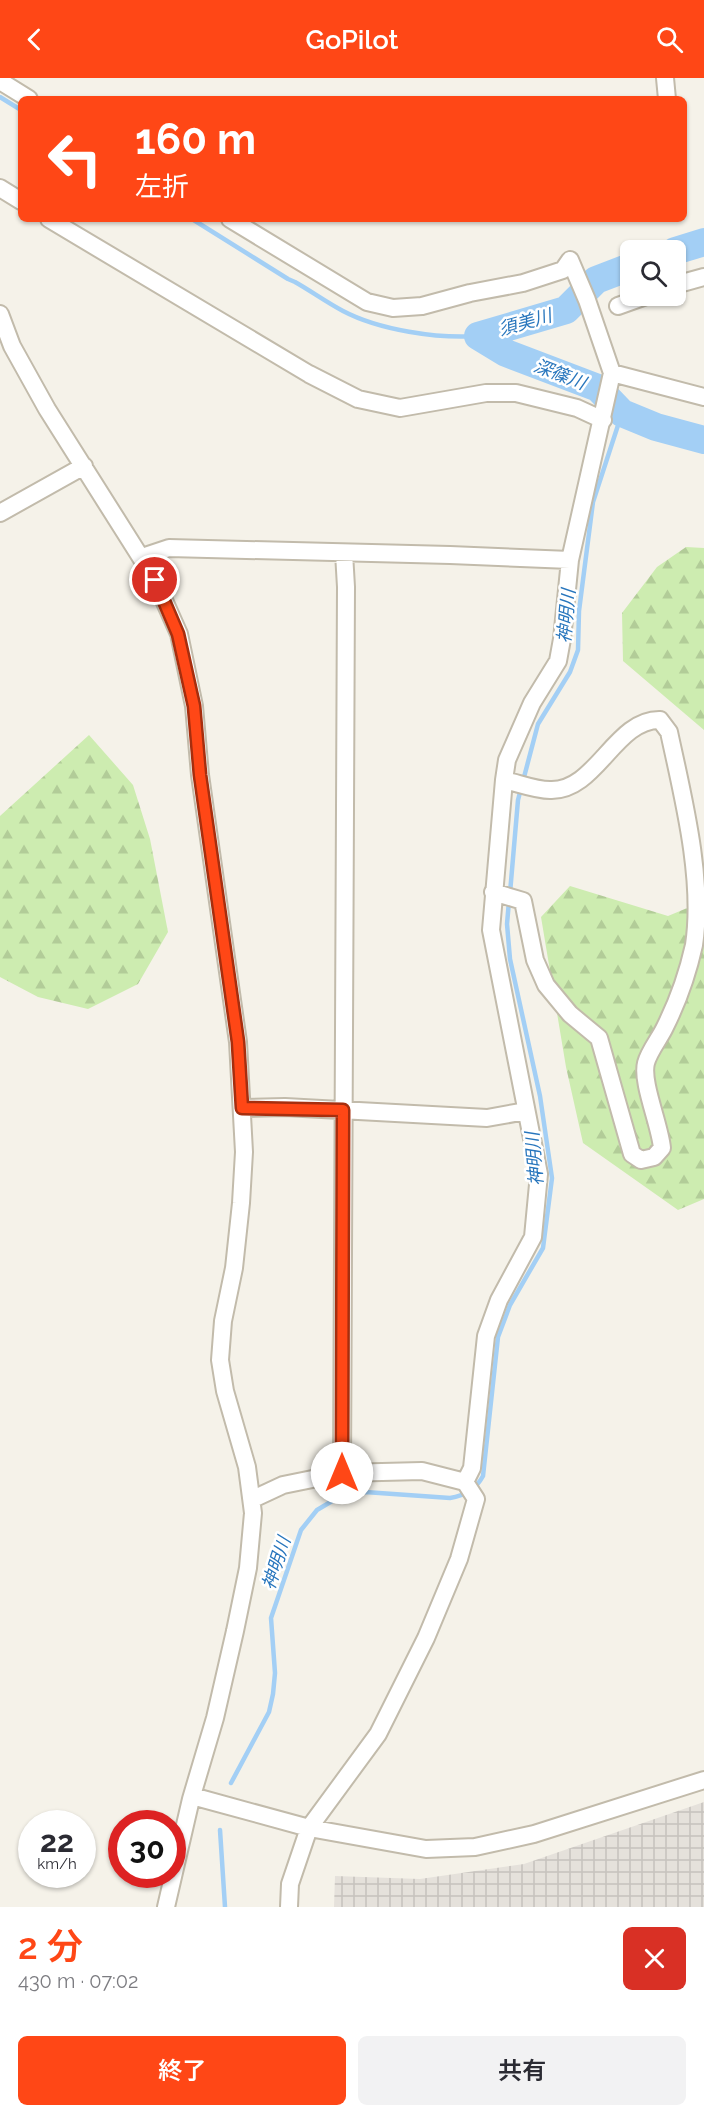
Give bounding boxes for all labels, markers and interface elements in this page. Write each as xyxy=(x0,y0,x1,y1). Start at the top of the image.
icon: back xyxy=(18,23,51,56)
icon: search xyxy=(653,23,686,56)
text: GoPilot xyxy=(306,24,398,55)
text: 160 m xyxy=(135,115,256,164)
icon: left xyxy=(36,120,114,198)
text: 左折 xyxy=(135,171,189,202)
map controls xyxy=(620,240,686,306)
button: search xyxy=(620,240,686,306)
water label: 須美川 xyxy=(496,304,556,340)
water label: 深篠川 xyxy=(531,355,591,394)
pin xyxy=(129,554,180,605)
icon: arrive xyxy=(138,563,171,596)
water label: 神明川 xyxy=(553,586,579,644)
water label: 神明川 xyxy=(521,1129,547,1187)
position arrow xyxy=(310,1441,374,1505)
water label: 神明川 xyxy=(258,1532,295,1592)
speed limit sign: 30 xyxy=(108,1810,186,1888)
text: 22 xyxy=(40,1824,74,1859)
text: km/h xyxy=(37,1855,77,1873)
text: 2 分 xyxy=(18,1925,83,1967)
button: close xyxy=(623,1927,686,1990)
text: 430 m · 07:02 xyxy=(18,1969,139,1993)
button: 終了 xyxy=(18,2036,346,2105)
button: 共有 xyxy=(358,2036,686,2105)

